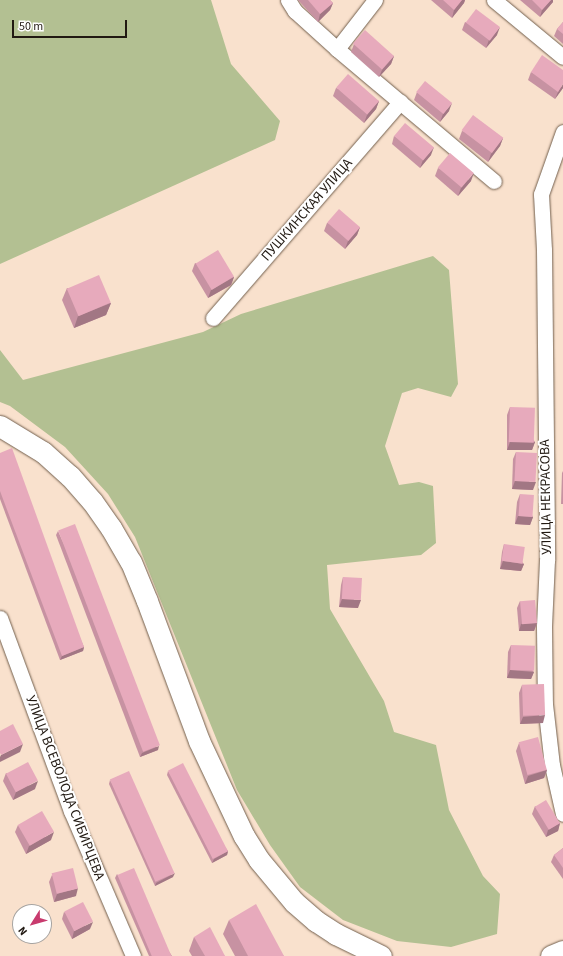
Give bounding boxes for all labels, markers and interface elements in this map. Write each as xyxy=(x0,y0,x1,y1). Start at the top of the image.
scale bar xyxy=(14,12,129,38)
text: 50 m xyxy=(19,18,43,35)
street label: ПУШКИНСКАЯ УЛИЦА xyxy=(258,155,356,265)
street label: УЛИЦА НЕКРАСОВА xyxy=(537,439,555,555)
street label: УЛИЦА ВСЕВОЛОДА СИБИРЦЕВА xyxy=(22,693,108,883)
north arrow xyxy=(12,904,52,944)
text: N xyxy=(15,923,31,938)

